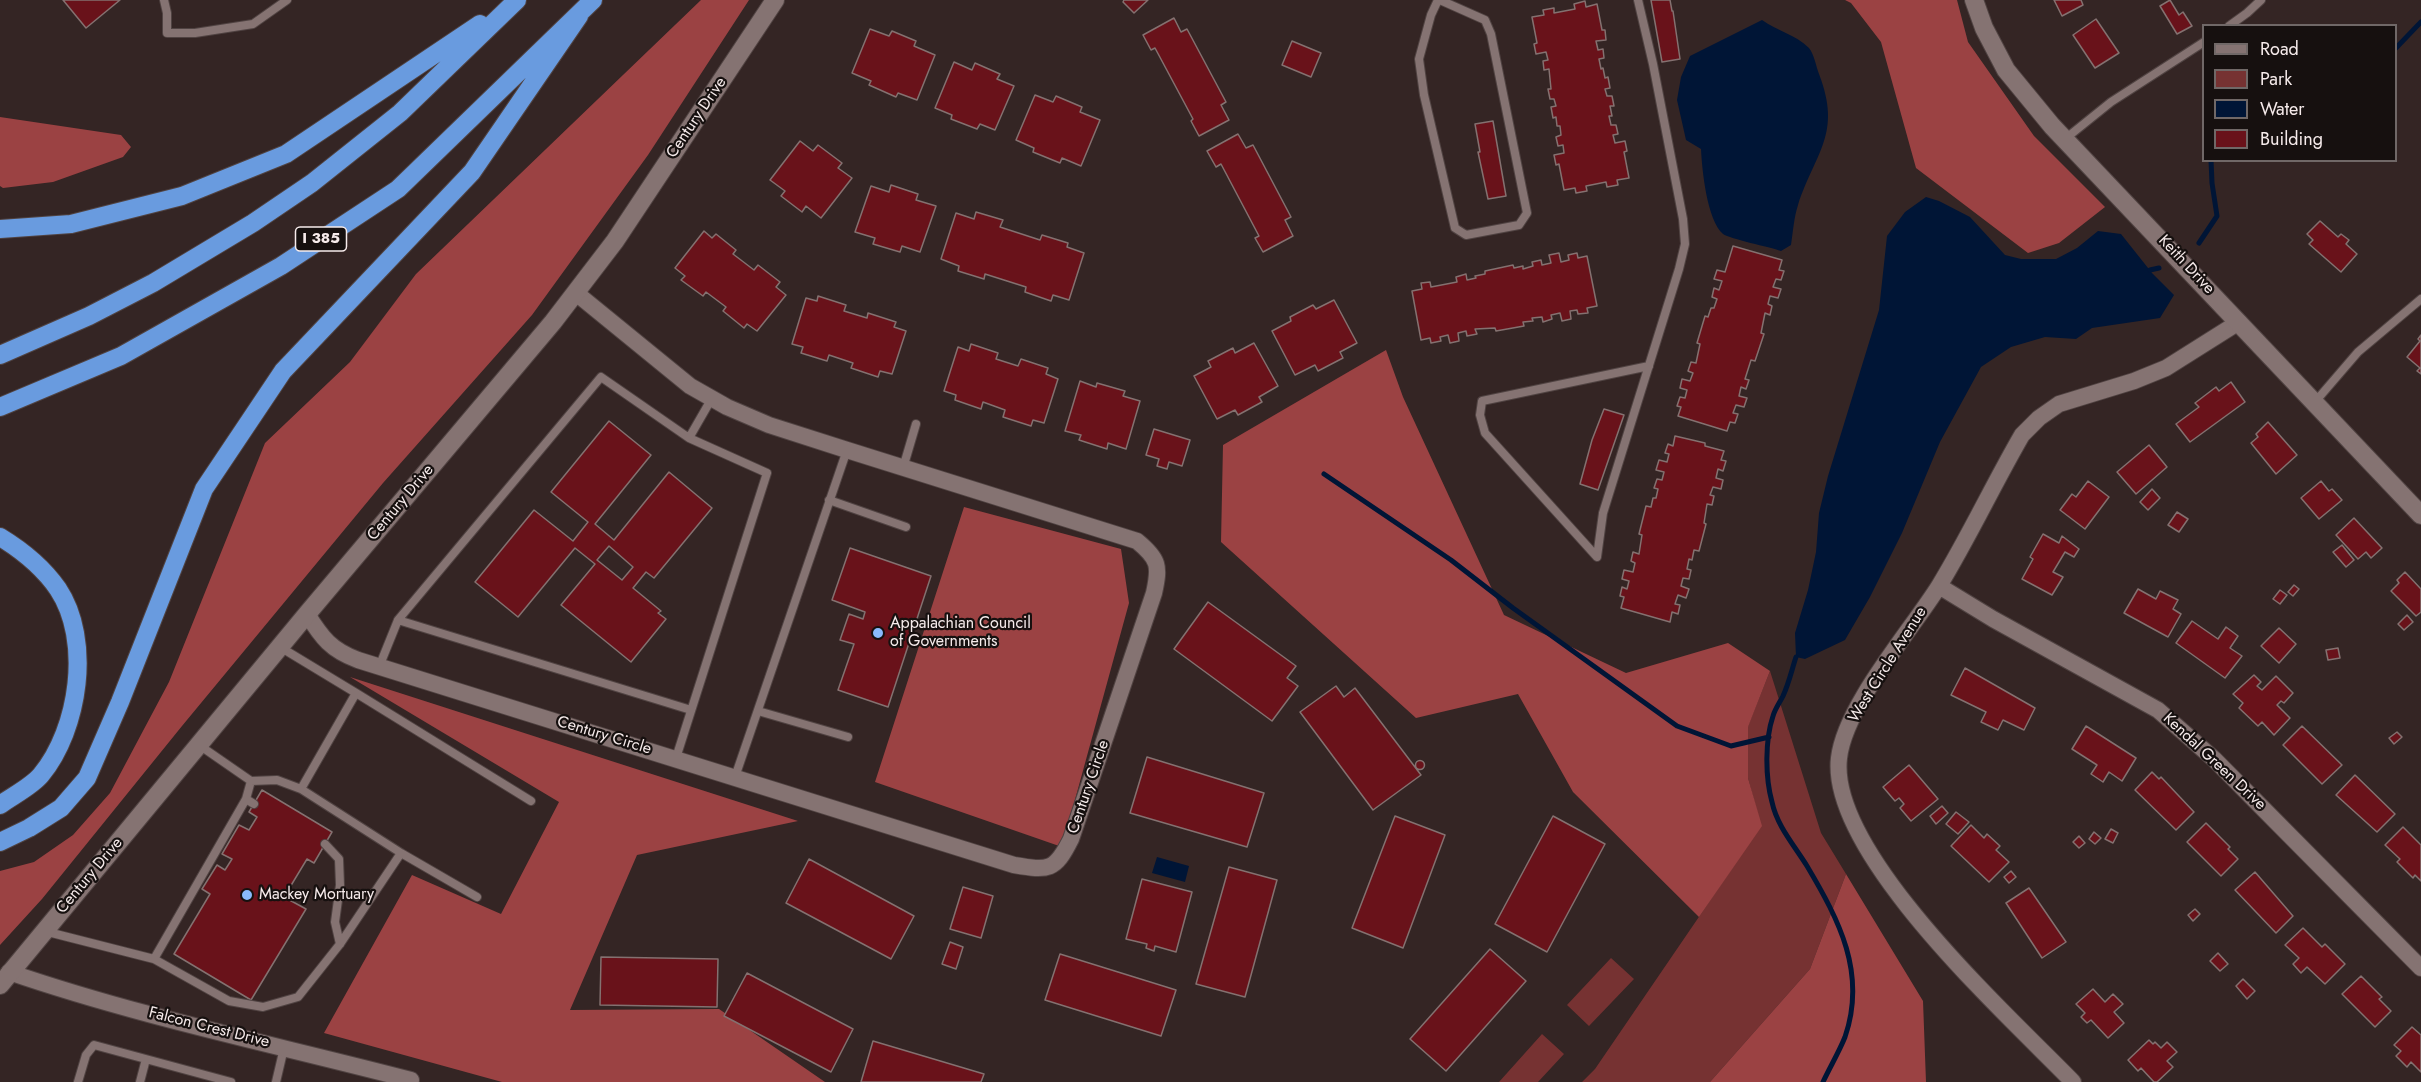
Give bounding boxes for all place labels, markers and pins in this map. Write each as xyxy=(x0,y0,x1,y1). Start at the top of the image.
place label: Appalachian Council of Governments xyxy=(890,614,1031,652)
marker: Appalachian Council of Governments xyxy=(871,626,885,640)
place label: Mackey Mortuary xyxy=(259,885,374,905)
marker: Mackey Mortuary xyxy=(240,888,254,902)

